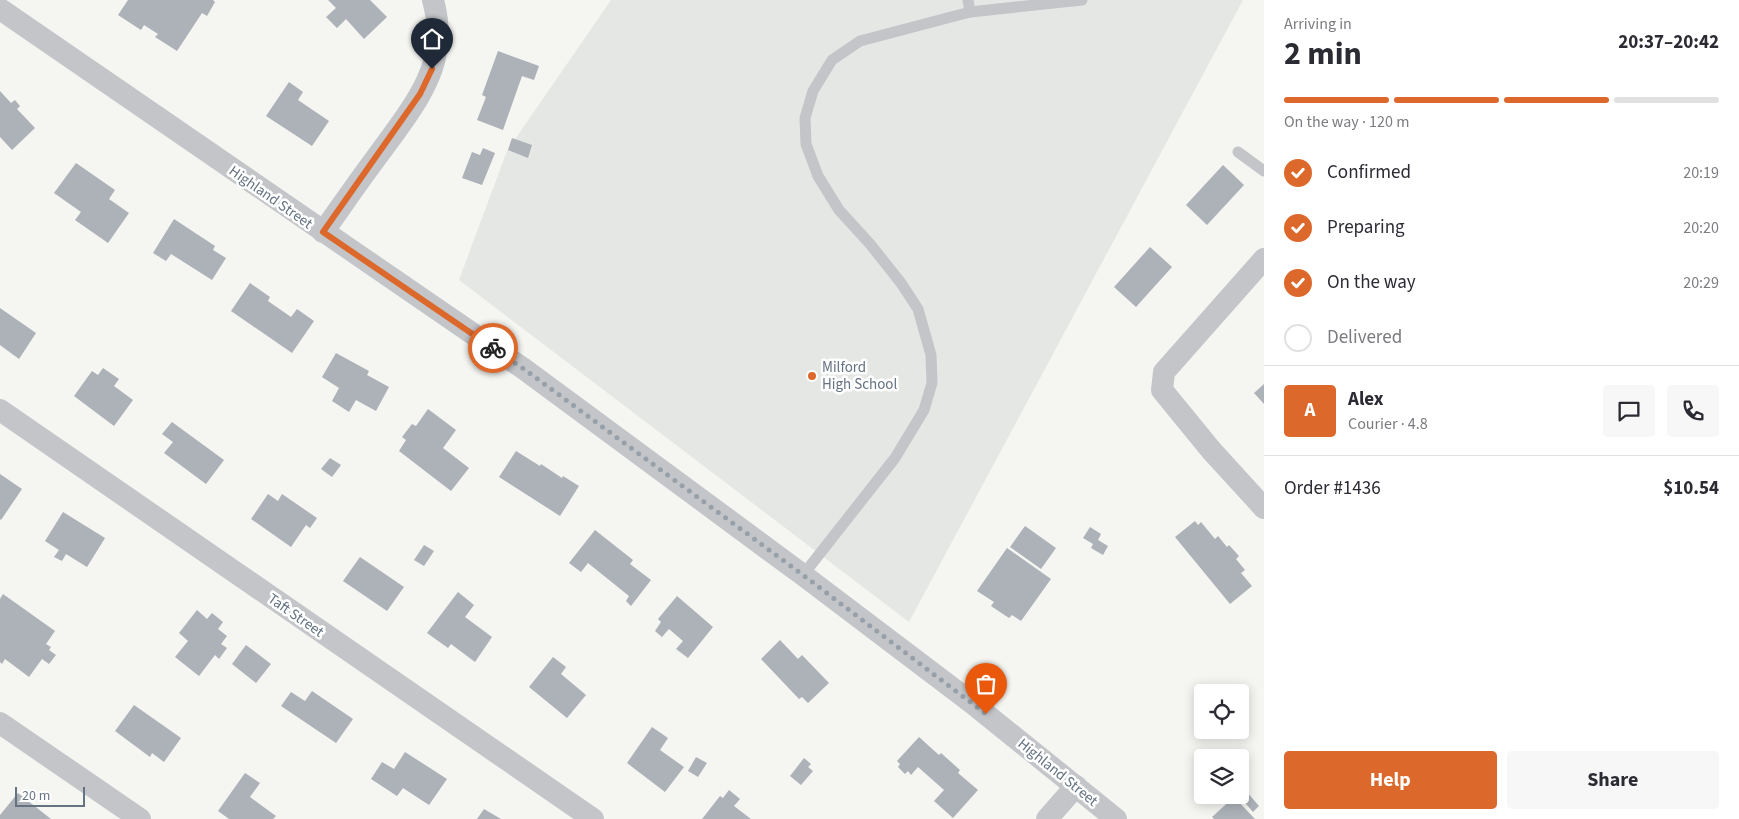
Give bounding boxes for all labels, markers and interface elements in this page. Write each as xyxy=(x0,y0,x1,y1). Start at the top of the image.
text: Arriving in xyxy=(1284,13,1352,35)
pin xyxy=(411,18,453,69)
icon: home xyxy=(418,25,446,53)
text: 20:37–20:42 xyxy=(1618,29,1719,56)
text: 2 min xyxy=(1284,31,1362,77)
text: On the way · 120 m xyxy=(1284,111,1409,133)
icon: check xyxy=(1284,159,1312,187)
text: Confirmed xyxy=(1327,159,1411,186)
street label: Highland Street xyxy=(225,161,317,234)
text: 20:19 xyxy=(1683,162,1719,184)
icon: check xyxy=(1284,214,1312,242)
text: Preparing xyxy=(1327,214,1405,241)
text: 20:20 xyxy=(1683,217,1719,239)
icon: check xyxy=(1284,269,1312,297)
text: On the way xyxy=(1327,269,1416,296)
text: 20:29 xyxy=(1683,272,1719,294)
courier xyxy=(468,323,518,373)
text: Delivered xyxy=(1327,324,1402,351)
icon: bike xyxy=(479,334,507,362)
place label: Milford High School xyxy=(822,357,897,395)
marker: Milford High School xyxy=(806,370,818,382)
button: chat xyxy=(1603,385,1655,437)
button: phone xyxy=(1667,385,1719,437)
text: Alex xyxy=(1348,386,1384,413)
text: A xyxy=(1305,397,1315,424)
text: Courier · 4.8 xyxy=(1348,413,1428,435)
text: Order #1436 xyxy=(1284,475,1381,502)
text: $10.54 xyxy=(1663,475,1719,502)
street label: Taft Street xyxy=(263,588,328,642)
pin xyxy=(965,663,1007,714)
icon: bag xyxy=(972,670,1000,698)
map controls xyxy=(1194,684,1249,804)
button: locate xyxy=(1194,684,1249,739)
street label: Highland Street xyxy=(1013,733,1102,811)
button: layers xyxy=(1194,749,1249,804)
button: Help xyxy=(1284,751,1497,809)
button: Share xyxy=(1507,751,1719,809)
scale bar xyxy=(15,784,85,807)
text: 20 m xyxy=(22,786,50,806)

